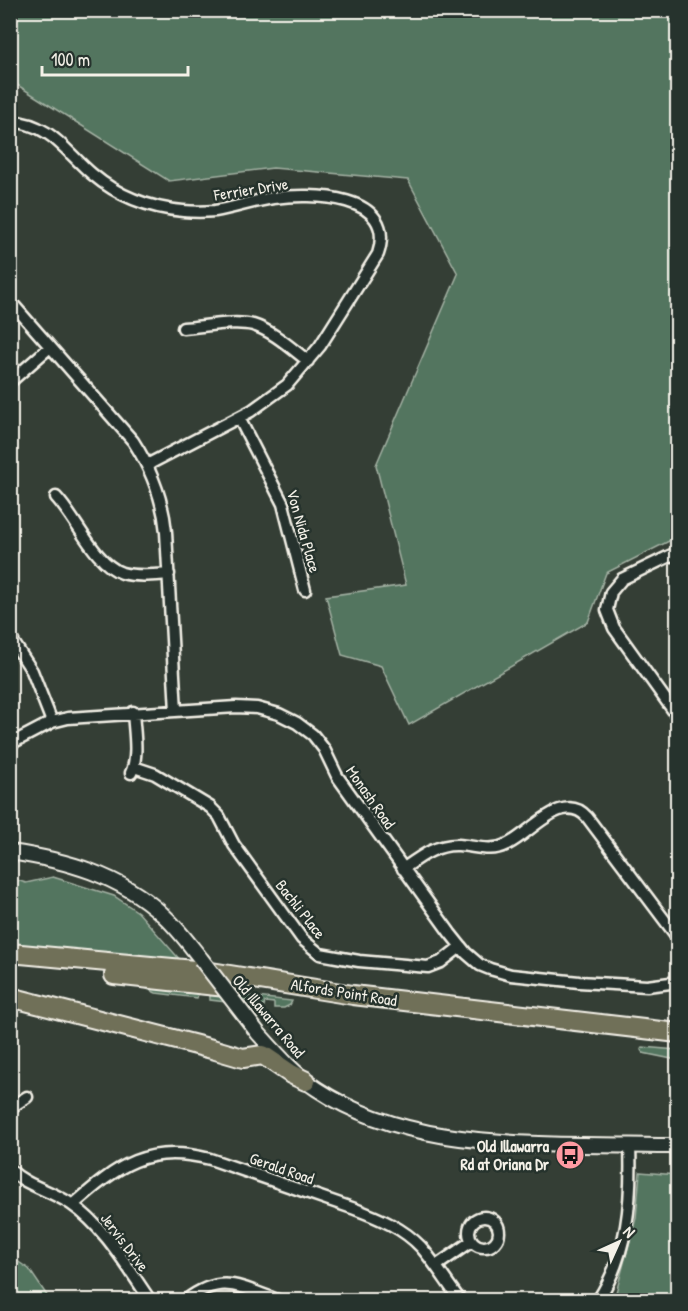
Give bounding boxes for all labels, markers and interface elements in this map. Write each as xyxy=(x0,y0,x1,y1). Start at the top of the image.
scale bar xyxy=(42,39,188,77)
text: 100 m xyxy=(51,47,90,72)
street label: Ferrier Drive xyxy=(211,172,290,206)
street label: Von Nida Place xyxy=(282,487,327,576)
street label: Monash Road xyxy=(341,761,401,833)
street label: Bachli Place xyxy=(271,875,331,944)
street label: Old Illawarra Road xyxy=(228,970,310,1062)
street label: Alfords Point Road xyxy=(289,973,399,1011)
place label: Old Illawarra Rd at Oriana Dr xyxy=(461,1135,550,1175)
bus stop icon: Old Illawarra Rd at Oriana Dr xyxy=(554,1139,586,1171)
street label: Gerald Road xyxy=(247,1147,317,1189)
street label: Jervis Drive xyxy=(96,1208,155,1276)
north arrow xyxy=(589,1212,649,1272)
text: N xyxy=(619,1221,641,1243)

